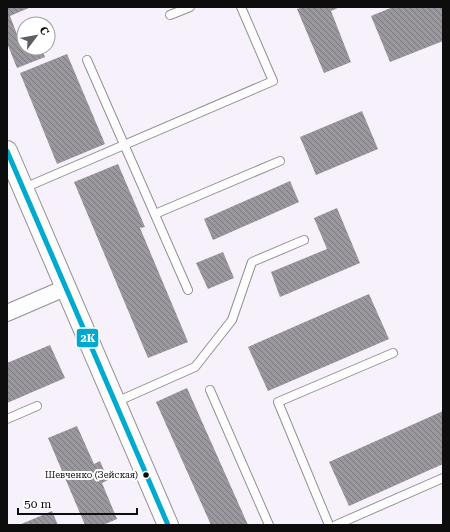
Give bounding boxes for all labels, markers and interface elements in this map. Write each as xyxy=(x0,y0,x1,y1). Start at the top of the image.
north arrow xyxy=(16,16,56,56)
text: С xyxy=(37,24,52,38)
line badge: 2К xyxy=(76,328,99,348)
text: 2К xyxy=(81,332,96,345)
place label: Шевченко (Зейская) xyxy=(45,470,138,480)
marker: Шевченко (Зейская) xyxy=(141,470,151,480)
scale bar xyxy=(18,490,137,516)
text: 50 m xyxy=(24,497,51,511)

